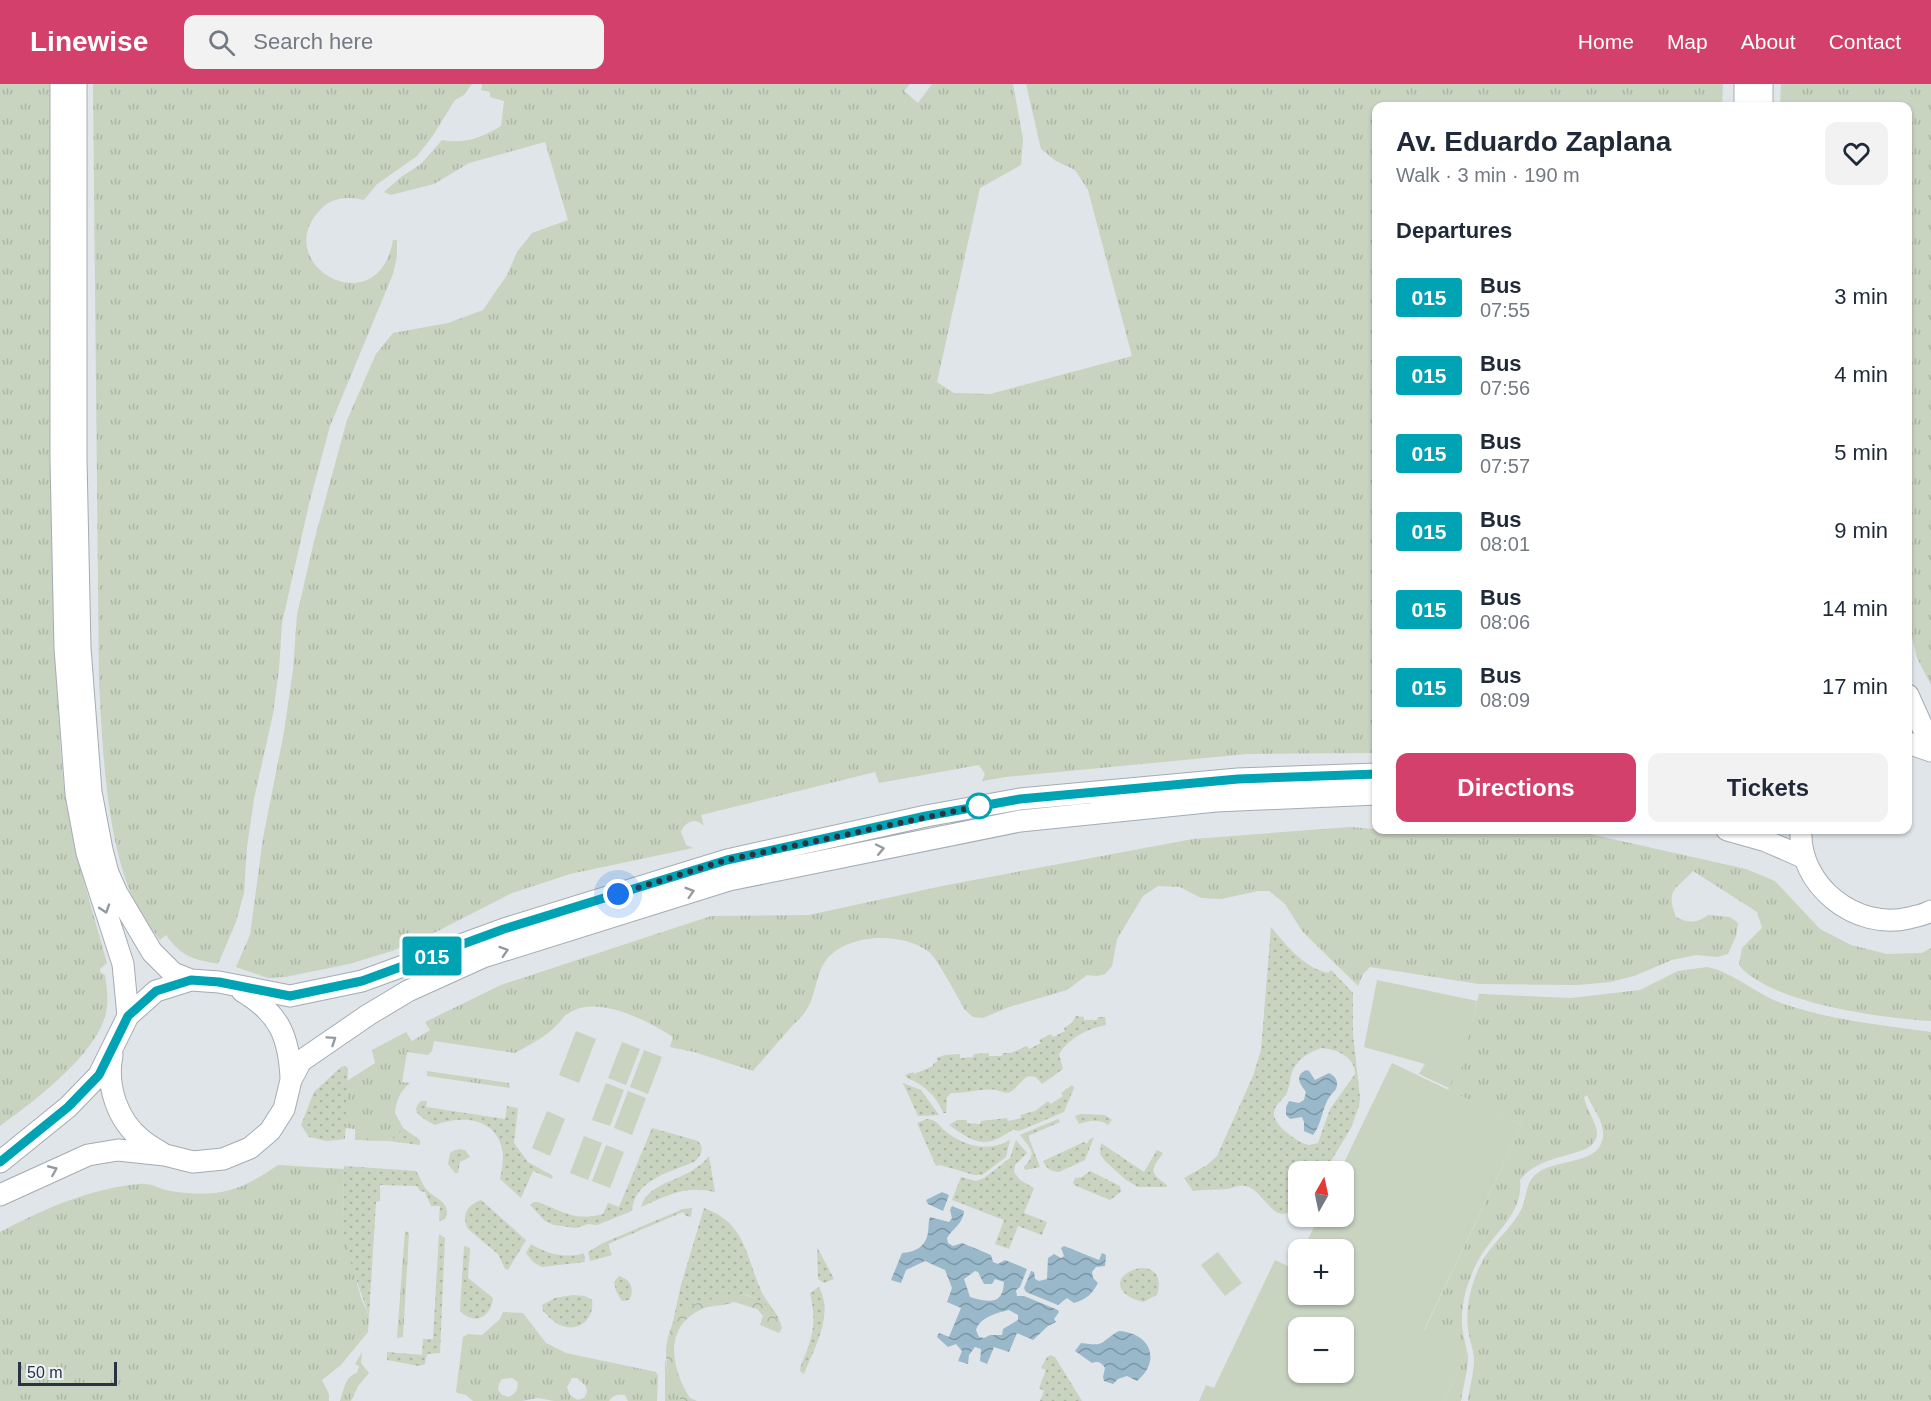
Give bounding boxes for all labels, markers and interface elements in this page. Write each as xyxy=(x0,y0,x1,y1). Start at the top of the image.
search box xyxy=(184,15,604,69)
text: Linewise xyxy=(30,26,148,57)
icon: search xyxy=(205,26,238,59)
text: Search here xyxy=(253,29,373,54)
text: Home xyxy=(1578,30,1634,53)
text: Map xyxy=(1667,30,1708,53)
text: About xyxy=(1741,30,1796,53)
text: Contact xyxy=(1829,30,1901,53)
button: heart xyxy=(1825,122,1888,185)
text: Av. Eduardo Zaplana xyxy=(1396,126,1671,157)
text: Walk · 3 min · 190 m xyxy=(1396,164,1580,186)
text: Departures xyxy=(1396,218,1512,243)
text: Bus xyxy=(1480,273,1522,298)
text: 3 min xyxy=(1834,284,1888,309)
text: 015 xyxy=(1411,286,1447,309)
text: 07:55 xyxy=(1480,299,1530,321)
text: Bus xyxy=(1480,351,1522,376)
text: 4 min xyxy=(1834,362,1888,387)
text: 015 xyxy=(1411,364,1447,387)
text: 07:56 xyxy=(1480,377,1530,399)
text: Bus xyxy=(1480,429,1522,454)
text: 5 min xyxy=(1834,440,1888,465)
text: 015 xyxy=(1411,442,1447,465)
text: 07:57 xyxy=(1480,455,1530,477)
text: Bus xyxy=(1480,507,1522,532)
text: 9 min xyxy=(1834,518,1888,543)
text: 015 xyxy=(1411,520,1447,543)
text: 08:01 xyxy=(1480,533,1530,555)
text: Bus xyxy=(1480,585,1522,610)
text: 14 min xyxy=(1822,596,1888,621)
text: 015 xyxy=(1411,598,1447,621)
text: 08:06 xyxy=(1480,611,1530,633)
text: Bus xyxy=(1480,663,1522,688)
text: 17 min xyxy=(1822,674,1888,699)
text: 015 xyxy=(1411,676,1447,699)
text: 08:09 xyxy=(1480,689,1530,711)
button: Directions xyxy=(1396,753,1636,822)
button: Tickets xyxy=(1648,753,1888,822)
unlabelled marker xyxy=(966,793,992,819)
one-way arrow xyxy=(875,843,885,856)
your location xyxy=(603,879,633,909)
one-way arrow xyxy=(684,887,695,899)
one-way arrow xyxy=(98,903,110,914)
line badge: 015 xyxy=(398,936,466,976)
text: 015 xyxy=(414,945,450,968)
one-way arrow xyxy=(498,945,509,958)
one-way arrow xyxy=(325,1036,336,1047)
north arrow xyxy=(1288,1161,1354,1227)
map controls xyxy=(1288,1161,1354,1383)
one-way arrow xyxy=(47,1165,58,1177)
button: + xyxy=(1288,1239,1354,1305)
button: − xyxy=(1288,1317,1354,1383)
scale bar xyxy=(18,1359,117,1386)
text: 50 m xyxy=(27,1364,63,1381)

